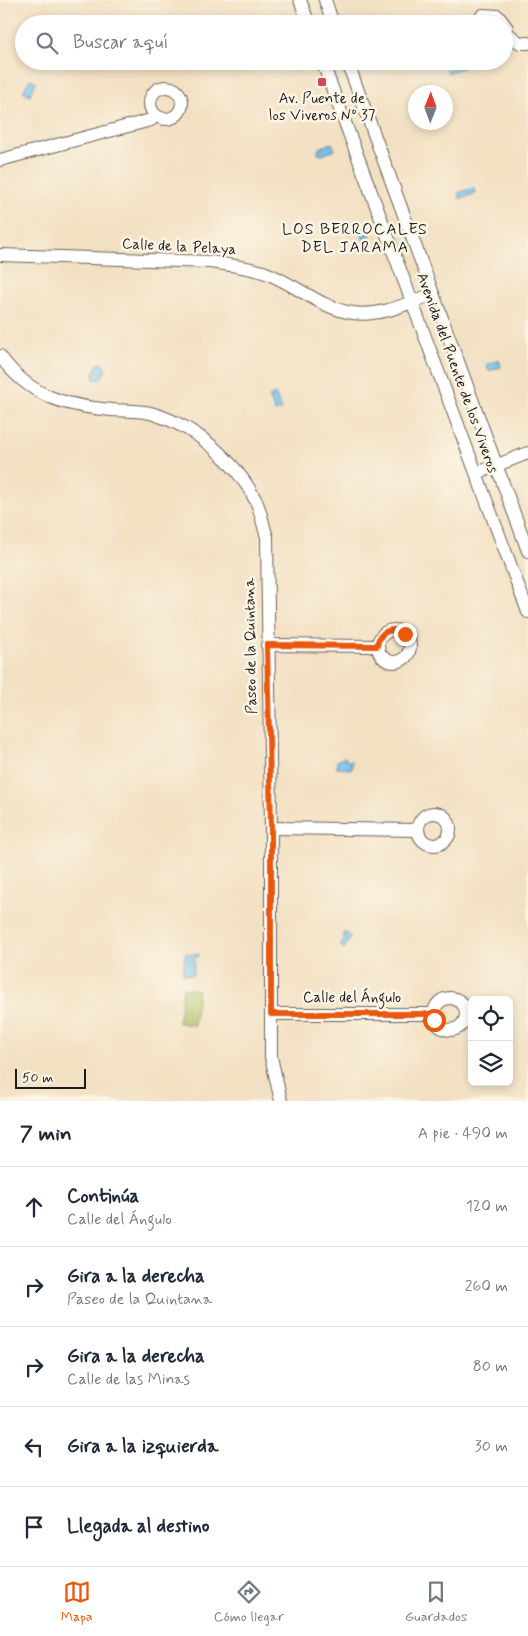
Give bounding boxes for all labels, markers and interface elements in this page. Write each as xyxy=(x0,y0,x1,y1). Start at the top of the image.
search box xyxy=(15,15,513,70)
icon: search xyxy=(33,29,61,57)
text: Buscar aquí xyxy=(73,30,168,55)
marker: Av. Puente de los Viveros Nº 37 xyxy=(316,76,328,88)
north arrow xyxy=(408,85,453,130)
place label: Av. Puente de los Viveros Nº 37 xyxy=(269,89,376,126)
district label: LOS BERROCALES DEL JARAMA xyxy=(282,219,428,258)
street label: Calle de la Pelaya xyxy=(121,234,237,260)
street label: Avenida del Puente de los Viveros xyxy=(411,270,503,476)
street label: Paseo de la Quintana xyxy=(240,577,262,714)
route end xyxy=(394,623,417,646)
street label: Calle del Ángulo xyxy=(303,987,401,1009)
map controls xyxy=(468,996,513,1086)
button: locate xyxy=(468,996,513,1041)
route start xyxy=(423,1009,446,1032)
button: layers xyxy=(468,1041,513,1086)
scale bar xyxy=(15,1066,86,1089)
text: 50 m xyxy=(22,1069,53,1087)
text: 7 min xyxy=(20,1120,72,1148)
text: A pie · 490 m xyxy=(418,1123,508,1144)
text: Continúa xyxy=(67,1184,139,1209)
icon: ahead xyxy=(20,1193,48,1221)
text: 120 m xyxy=(466,1196,508,1217)
text: Calle del Ángulo xyxy=(67,1209,172,1230)
text: Gira a la derecha xyxy=(67,1264,205,1289)
icon: right xyxy=(20,1273,48,1301)
text: 260 m xyxy=(465,1276,508,1297)
text: Paseo de la Quintana xyxy=(67,1289,212,1310)
text: Gira a la derecha xyxy=(67,1344,205,1369)
icon: right xyxy=(20,1353,48,1381)
text: 80 m xyxy=(473,1356,508,1377)
text: Calle de las Minas xyxy=(67,1369,190,1390)
icon: left xyxy=(20,1433,48,1461)
text: Gira a la izquierda xyxy=(67,1434,218,1459)
text: 30 m xyxy=(475,1436,508,1457)
icon: arrive xyxy=(20,1513,48,1541)
text: Llegada al destino xyxy=(67,1514,209,1539)
tab: Mapa xyxy=(61,1578,93,1626)
tab: Cómo llegar xyxy=(214,1578,284,1626)
tab: Guardados xyxy=(405,1578,467,1626)

